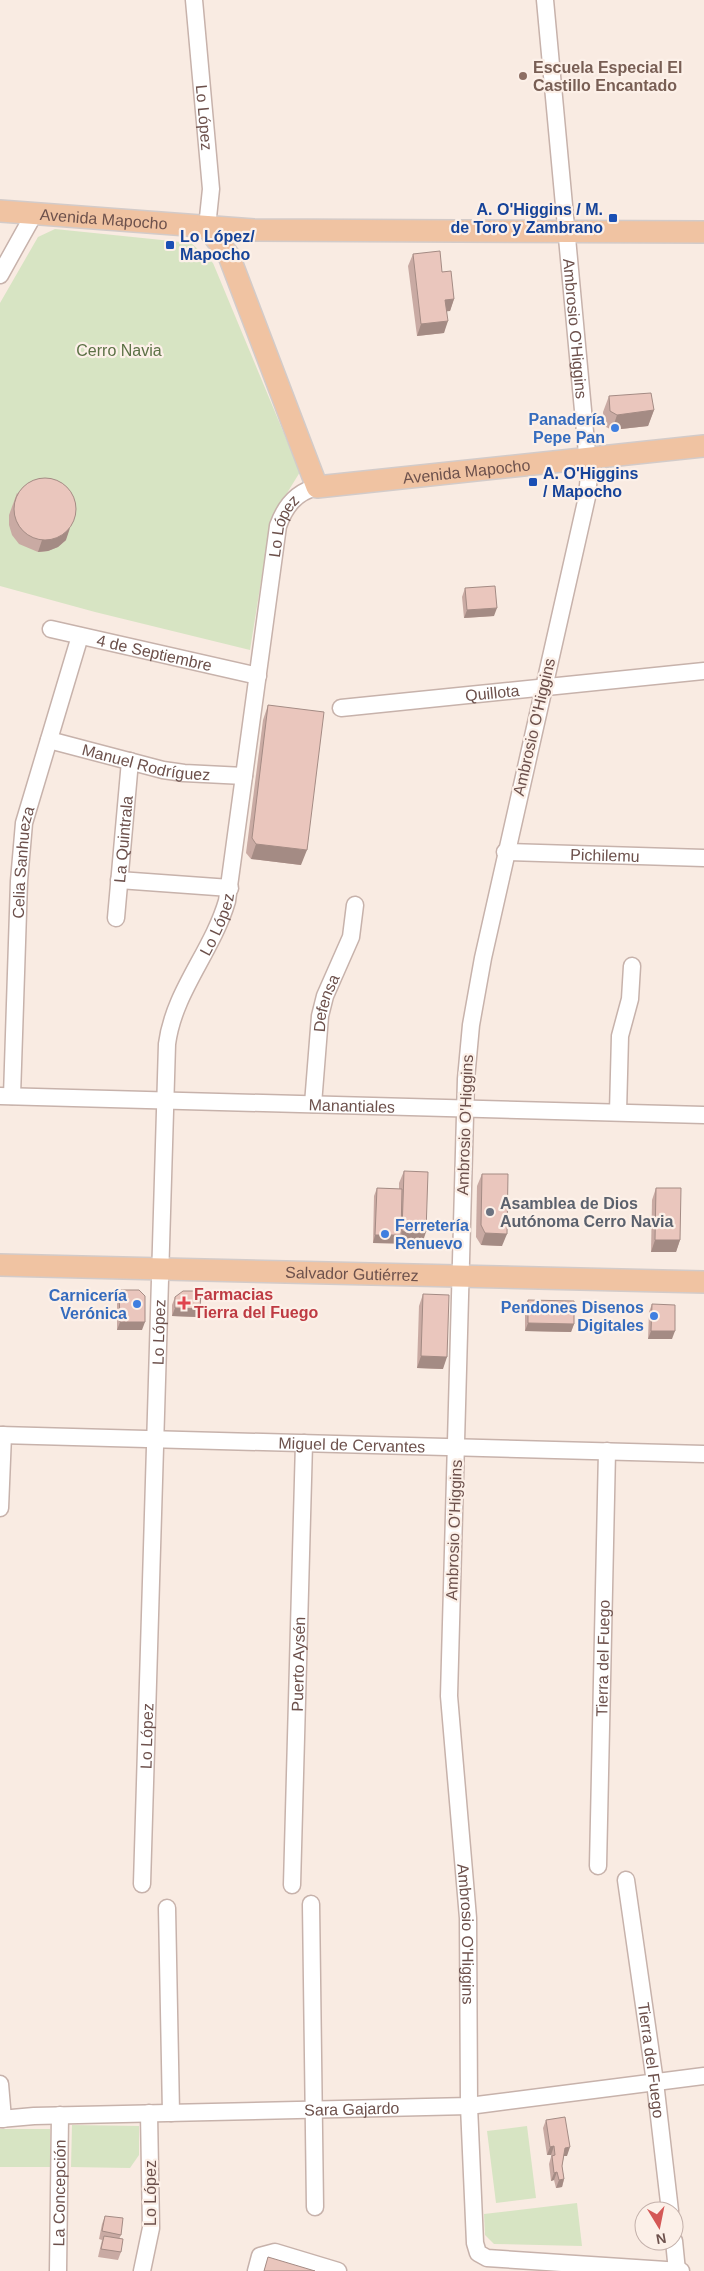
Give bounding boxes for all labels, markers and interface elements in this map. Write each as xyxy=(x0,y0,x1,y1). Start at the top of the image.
place label: Escuela Especial El Castillo Encantado xyxy=(533,59,682,94)
marker: Escuela Especial El Castillo Encantado xyxy=(517,70,529,82)
street label: Lo López xyxy=(193,84,216,151)
place label: A. O'Higgins / M. de Toro y Zambrano xyxy=(450,201,603,236)
street label: Avenida Mapocho xyxy=(39,206,168,232)
marker: A. O'Higgins / M. de Toro y Zambrano xyxy=(607,212,619,224)
place label: Lo López/ Mapocho xyxy=(180,228,255,263)
marker: Lo López/ Mapocho xyxy=(164,239,176,251)
street label: Ambrosio O'Higgins xyxy=(560,258,590,400)
park label: Cerro Navia xyxy=(76,342,162,359)
place label: Panadería Pepe Pan xyxy=(529,411,605,446)
marker: Panadería Pepe Pan xyxy=(609,422,621,434)
street label: Avenida Mapocho xyxy=(402,456,531,486)
place label: A. O'Higgins / Mapocho xyxy=(543,465,638,500)
marker: A. O'Higgins / Mapocho xyxy=(527,476,539,488)
street label: Lo López xyxy=(265,491,302,558)
street label: 4 de Septiembre xyxy=(95,631,214,674)
street label: Ambrosio O'Higgins xyxy=(510,656,558,798)
street label: Quillota xyxy=(464,681,520,704)
street label: Manuel Rodríguez xyxy=(80,741,211,783)
street label: La Quintrala xyxy=(111,795,135,884)
street label: Celia Sanhueza xyxy=(9,804,37,919)
street label: Pichilemu xyxy=(570,845,640,865)
street label: Lo López xyxy=(196,892,236,958)
street label: Defensa xyxy=(310,972,342,1033)
street label: Ambrosio O'Higgins xyxy=(454,1054,476,1196)
street label: Manantiales xyxy=(308,1096,395,1115)
place label: Asamblea de Dios Autónoma Cerro Navia xyxy=(500,1195,673,1230)
marker: Asamblea de Dios Autónoma Cerro Navia xyxy=(484,1206,496,1218)
place label: Ferretería Renuevo xyxy=(395,1217,469,1252)
marker: Ferretería Renuevo xyxy=(379,1228,391,1240)
street label: Salvador Gutiérrez xyxy=(285,1263,419,1284)
place label: Farmacias Tierra del Fuego xyxy=(194,1286,318,1321)
place label: Carnicería Verónica xyxy=(49,1287,127,1322)
marker: Farmacias Tierra del Fuego xyxy=(178,1297,190,1309)
marker: Carnicería Verónica xyxy=(131,1298,143,1310)
street label: Lo López xyxy=(149,1299,168,1365)
place label: Pendones Disenos Digitales xyxy=(501,1299,644,1334)
marker: Pendones Disenos Digitales xyxy=(648,1310,660,1322)
street label: Miguel de Cervantes xyxy=(278,1434,426,1455)
street label: Ambrosio O'Higgins xyxy=(443,1459,465,1601)
street label: Tierra del Fuego xyxy=(593,1599,612,1717)
street label: Puerto Aysén xyxy=(288,1616,308,1712)
street label: Lo López xyxy=(137,1703,156,1769)
street label: Ambrosio O'Higgins xyxy=(455,1863,477,2004)
street label: Tierra del Fuego xyxy=(635,2001,668,2119)
street label: Sara Gajardo xyxy=(304,2099,400,2118)
street label: La Concepción xyxy=(50,2139,68,2247)
street label: Lo López xyxy=(142,2160,159,2226)
north arrow xyxy=(634,2201,684,2251)
text: N xyxy=(655,2230,668,2248)

